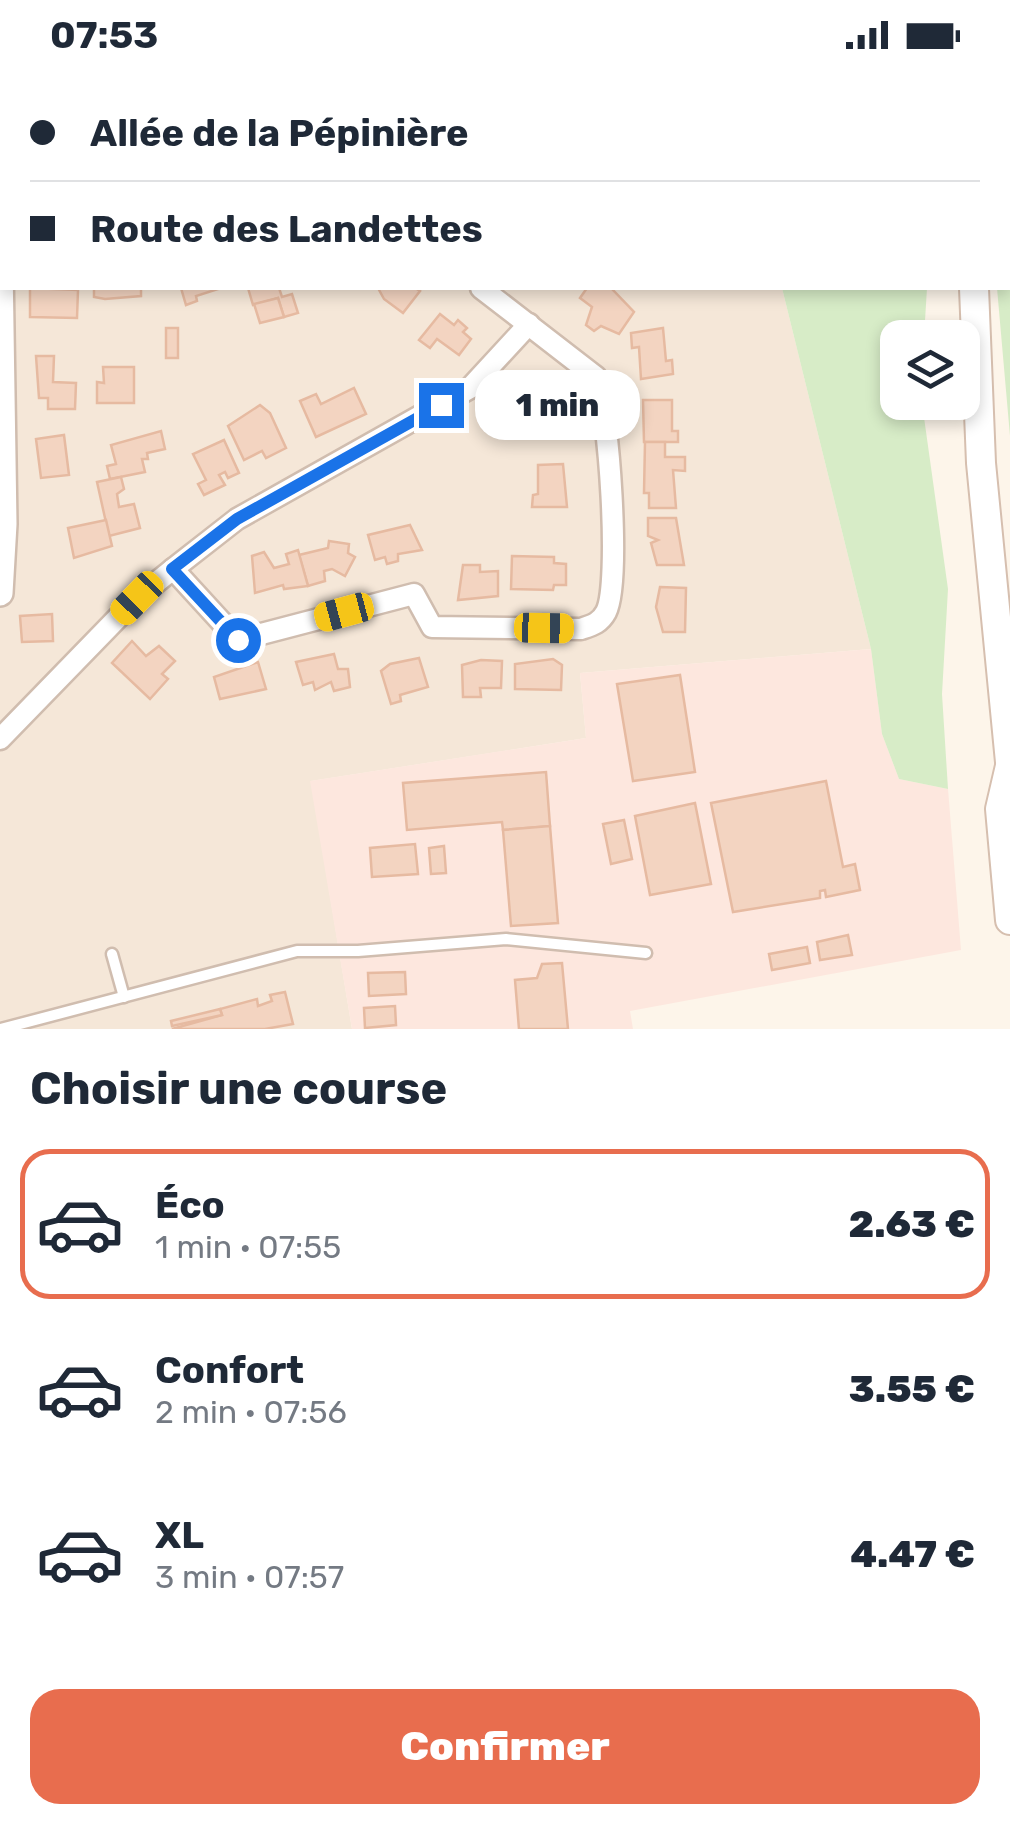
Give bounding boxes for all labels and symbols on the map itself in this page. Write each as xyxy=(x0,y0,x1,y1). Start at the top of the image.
callout: 1 min xyxy=(476,370,641,440)
route end xyxy=(419,383,464,428)
car xyxy=(105,566,169,630)
car xyxy=(311,590,377,634)
car xyxy=(514,612,574,644)
route start xyxy=(216,618,261,663)

